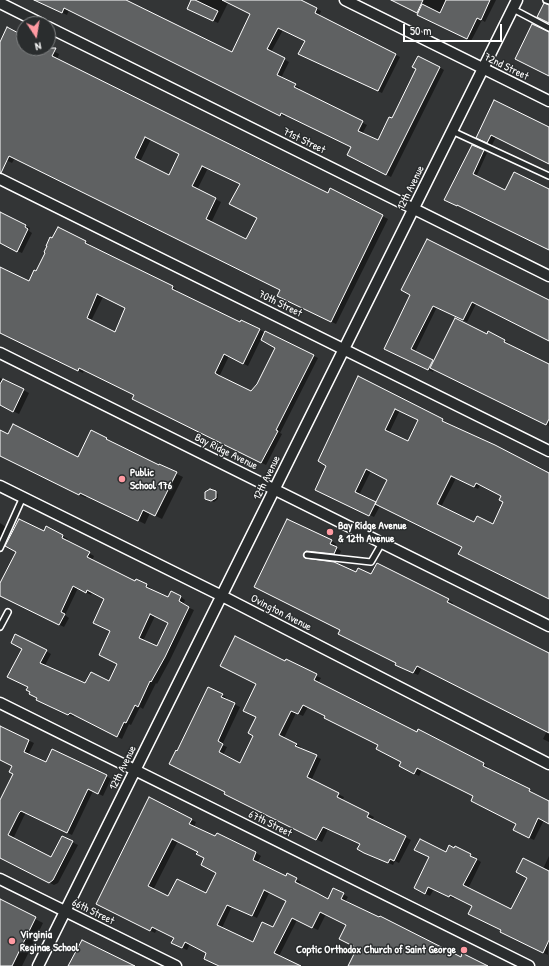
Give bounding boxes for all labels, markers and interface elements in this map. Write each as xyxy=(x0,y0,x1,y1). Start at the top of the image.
north arrow xyxy=(16,16,56,56)
scale bar xyxy=(405,16,504,42)
text: 50 m xyxy=(410,22,431,39)
text: N xyxy=(34,39,43,54)
street label: 72nd Street xyxy=(482,51,530,83)
street label: 71st Street xyxy=(281,125,327,157)
street label: 12th Avenue xyxy=(395,164,427,212)
street label: 70th Street xyxy=(256,288,304,320)
street label: Bay Ridge Avenue xyxy=(192,431,260,473)
street label: 12th Avenue xyxy=(251,454,283,502)
place label: Public School 176 xyxy=(130,466,172,492)
marker: Public School 176 xyxy=(117,474,127,484)
place label: Bay Ridge Avenue & 12th Avenue xyxy=(338,519,407,545)
marker: Bay Ridge Avenue & 12th Avenue xyxy=(325,527,335,537)
street label: Ovington Avenue xyxy=(248,592,314,634)
street label: 12th Avenue xyxy=(107,744,139,792)
street label: 67th Street xyxy=(246,808,294,840)
street label: 66th Street xyxy=(70,896,116,928)
place label: Virginia Reginae School xyxy=(20,928,79,954)
marker: Virginia Reginae School xyxy=(7,936,17,946)
place label: Coptic Orthodox Church of Saint George xyxy=(296,943,456,957)
marker: Coptic Orthodox Church of Saint George xyxy=(459,945,469,955)

